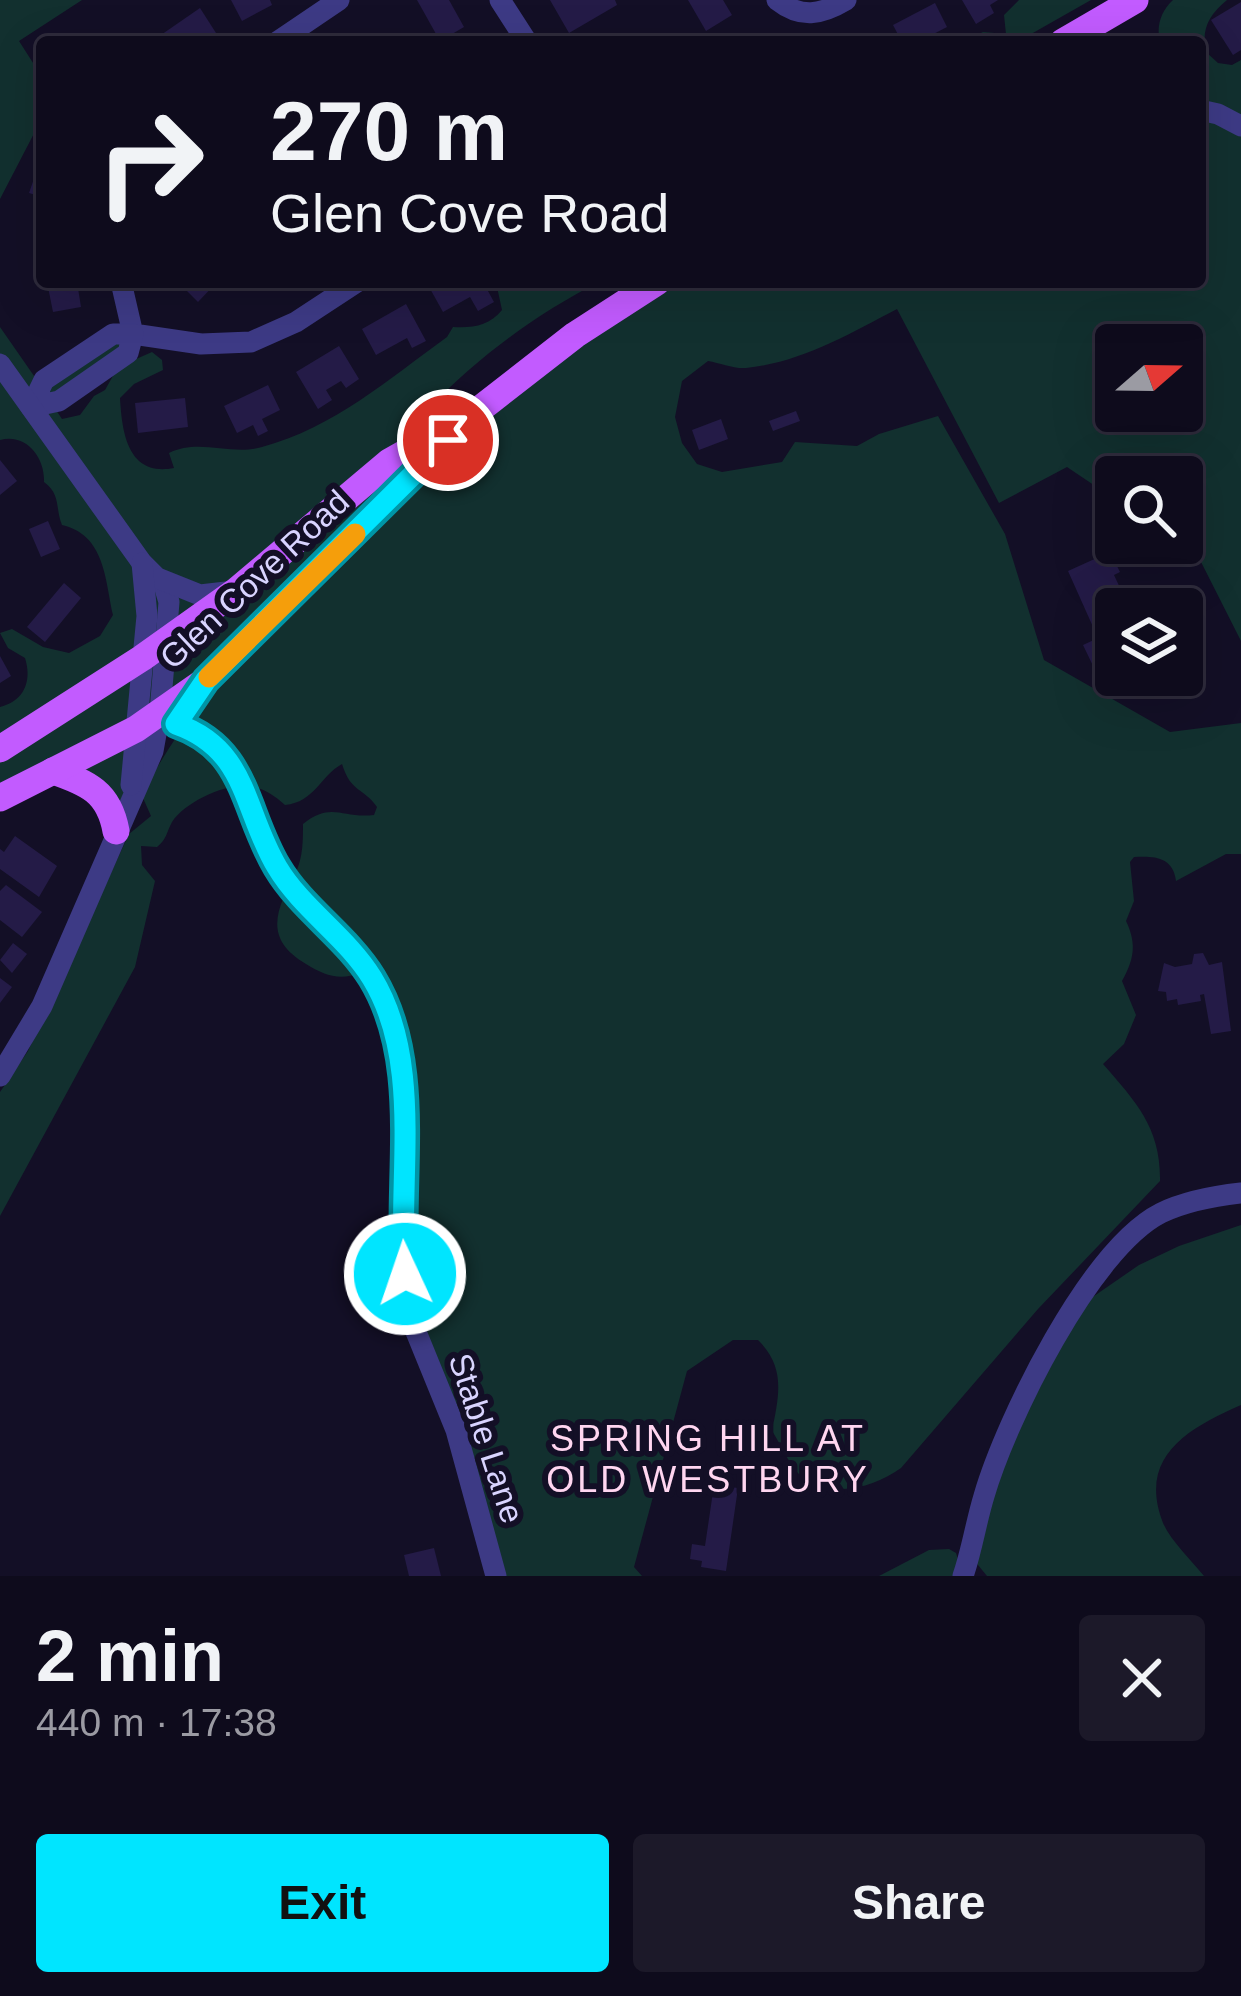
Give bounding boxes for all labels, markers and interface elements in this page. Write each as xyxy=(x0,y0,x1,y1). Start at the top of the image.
icon: right xyxy=(72,84,228,240)
text: 270 m xyxy=(270,84,508,178)
text: Glen Cove Road xyxy=(270,183,669,243)
north arrow xyxy=(1095,324,1203,432)
map controls xyxy=(1095,324,1203,696)
pin xyxy=(397,389,499,491)
icon: arrive xyxy=(415,407,481,473)
button: search xyxy=(1095,456,1203,564)
street label: Glen Cove Road xyxy=(153,483,356,676)
button: layers xyxy=(1095,588,1203,696)
position arrow xyxy=(342,1211,468,1337)
street label: Stable Lane xyxy=(442,1349,531,1528)
district label: SPRING HILL AT OLD WESTBURY xyxy=(546,1418,870,1500)
button: close xyxy=(1079,1615,1205,1741)
text: 2 min xyxy=(36,1616,224,1696)
text: 440 m · 17:38 xyxy=(36,1701,277,1744)
button: Exit xyxy=(36,1834,609,1972)
button: Share xyxy=(633,1834,1205,1972)

